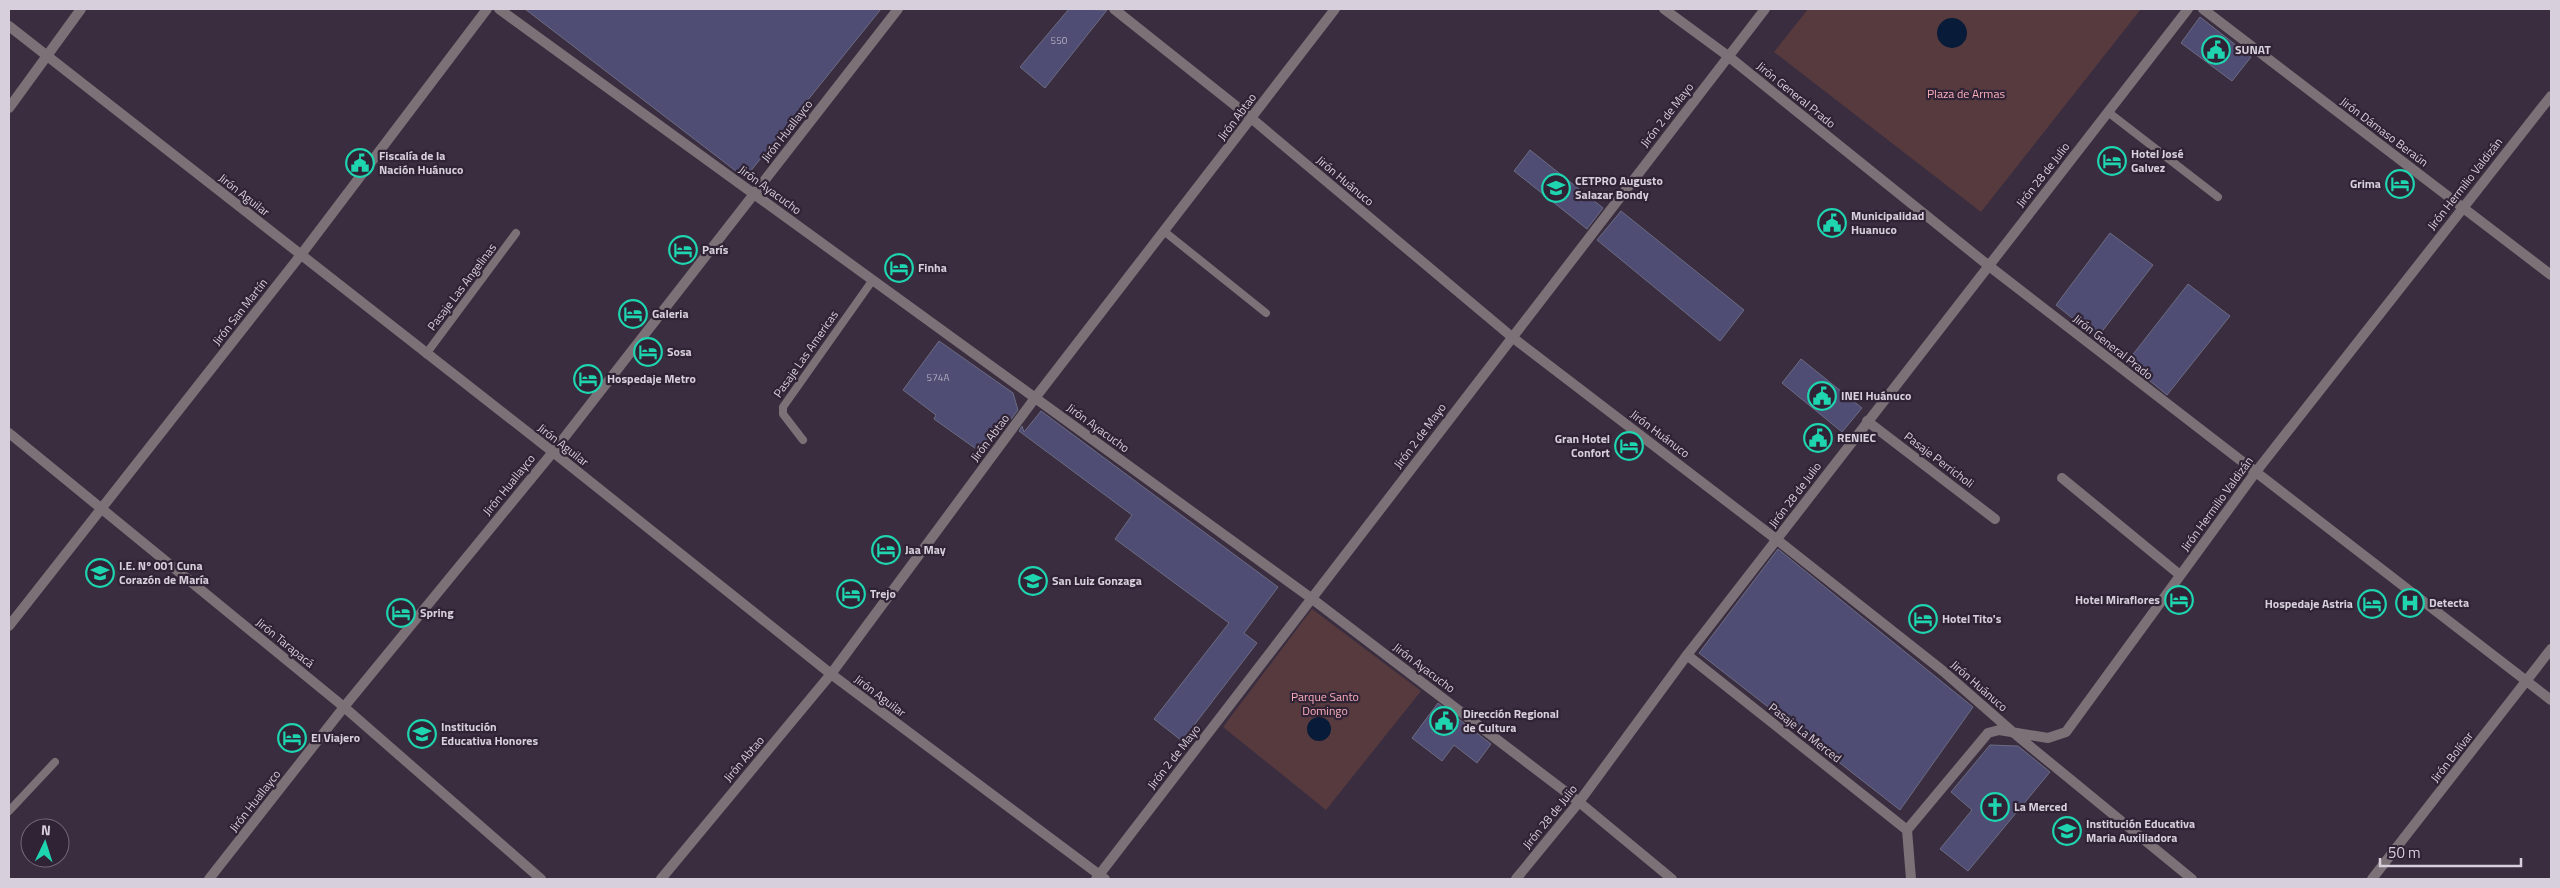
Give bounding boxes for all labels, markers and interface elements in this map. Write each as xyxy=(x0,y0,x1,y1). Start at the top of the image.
house number: 550 xyxy=(1051,33,1068,48)
public building icon: SUNAT xyxy=(2201,35,2231,65)
place label: SUNAT xyxy=(2235,40,2271,59)
street label: Jirón General Prado xyxy=(1753,57,1840,133)
street label: Jirón 2 de Mayo xyxy=(1635,78,1698,151)
park label: Plaza de Armas xyxy=(1927,84,2005,103)
street label: Jirón Abtao xyxy=(1212,89,1261,145)
street label: Jirón Dámaso Beraún xyxy=(2336,92,2432,171)
street label: Jirón Huallayco xyxy=(756,95,817,166)
street label: Jirón Hermilio Valdizán xyxy=(2422,133,2507,234)
street label: Jirón 28 de Julio xyxy=(2011,138,2074,211)
place label: Hotel José Galvez xyxy=(2131,144,2184,177)
place label: Fiscalía de la Nación Huánuco xyxy=(379,146,463,179)
hotel icon: Hotel José Galvez xyxy=(2097,146,2127,176)
public building icon: Fiscalía de la Nación Huánuco xyxy=(345,148,375,178)
street label: Jirón Huánuco xyxy=(1312,151,1378,211)
street label: Jirón Ayacucho xyxy=(735,160,806,219)
street label: Jirón Aguilar xyxy=(215,168,274,221)
hotel icon: Grima xyxy=(2385,169,2415,199)
place label: CETPRO Augusto Salazar Bondy xyxy=(1575,171,1663,204)
school or university icon: CETPRO Augusto Salazar Bondy xyxy=(1541,173,1571,203)
place label: Grima xyxy=(2350,174,2381,193)
place label: Municipalidad Huanuco xyxy=(1851,206,1924,239)
public building icon: Municipalidad Huanuco xyxy=(1817,208,1847,238)
hotel icon: París xyxy=(668,235,698,265)
street label: Pasaje Las Angelinas xyxy=(422,239,501,334)
place label: París xyxy=(702,240,729,259)
hotel icon: Finha xyxy=(884,253,914,283)
place label: Finha xyxy=(918,258,947,277)
street label: Jirón San Martín xyxy=(207,274,272,349)
hotel icon: Galeria xyxy=(618,299,648,329)
place label: Galeria xyxy=(652,304,689,323)
street label: Pasaje Las Americas xyxy=(768,306,843,401)
street label: Jirón General Prado xyxy=(2069,309,2157,384)
hotel icon: Sosa xyxy=(633,337,663,367)
place label: Sosa xyxy=(667,342,692,361)
hotel icon: Hospedaje Metro xyxy=(573,364,603,394)
place label: Hospedaje Metro xyxy=(607,369,696,388)
house number: 574A xyxy=(927,370,949,385)
public building icon: INEI Huánuco xyxy=(1807,381,1837,411)
place label: INEI Huánuco xyxy=(1841,386,1911,405)
street label: Jirón Ayacucho xyxy=(1063,398,1134,457)
street label: Jirón 2 de Mayo xyxy=(1389,399,1451,473)
street label: Jirón Huánuco xyxy=(1626,405,1694,462)
street label: Jirón Abtao xyxy=(965,410,1014,466)
street label: Jirón Aguilar xyxy=(534,418,593,471)
public building icon: RENIEC xyxy=(1803,423,1833,453)
street label: Pasaje Perricholi xyxy=(1900,427,1978,492)
place label: RENIEC xyxy=(1837,428,1876,447)
place label: Gran Hotel Confort xyxy=(1555,429,1611,462)
hotel icon: Gran Hotel Confort xyxy=(1614,431,1644,461)
street label: Jirón Huallayco xyxy=(478,450,540,520)
street label: Jirón Hermilio Valdizán xyxy=(2176,452,2258,555)
street label: Jirón 28 de Julio xyxy=(1763,458,1826,532)
hotel icon: Jaa May xyxy=(871,535,901,565)
place label: Jaa May xyxy=(905,540,946,559)
place label: I.E. Nº 001 Cuna Corazón de María xyxy=(119,556,209,589)
school or university icon: I.E. Nº 001 Cuna Corazón de María xyxy=(85,558,115,588)
school or university icon: San Luiz Gonzaga xyxy=(1018,566,1048,596)
place label: San Luiz Gonzaga xyxy=(1052,571,1142,590)
hotel icon: Trejo xyxy=(836,579,866,609)
place label: Trejo xyxy=(870,584,896,603)
hotel icon: Hotel Miraflores xyxy=(2164,585,2194,615)
hospital icon: Detecta xyxy=(2395,588,2425,618)
hotel icon: Hospedaje Astria xyxy=(2357,589,2387,619)
place label: Hotel Miraflores xyxy=(2075,590,2160,609)
place label: Detecta xyxy=(2429,593,2469,612)
place label: Hospedaje Astria xyxy=(2265,594,2353,613)
hotel icon: Spring xyxy=(386,598,416,628)
place label: Spring xyxy=(420,603,454,622)
hotel icon: Hotel Tito's xyxy=(1908,604,1938,634)
place label: Hotel Tito's xyxy=(1942,609,2002,628)
street label: Jirón Tarapacá xyxy=(252,613,319,672)
street label: Jirón Ayacucho xyxy=(1389,638,1459,697)
street label: Jirón Huánuco xyxy=(1947,655,2012,716)
street label: Jirón Aguilar xyxy=(850,670,910,721)
park label: Parque Santo Domingo xyxy=(1291,687,1359,720)
street label: Pasaje La Merced xyxy=(1765,698,1846,767)
place label: Dirección Regional de Cultura xyxy=(1463,704,1559,737)
public building icon: Dirección Regional de Cultura xyxy=(1429,706,1459,736)
place label: Institución Educativa Honores xyxy=(441,717,538,750)
school or university icon: Institución Educativa Honores xyxy=(407,719,437,749)
street label: Jirón 2 de Mayo xyxy=(1142,720,1205,793)
hotel icon: El Viajero xyxy=(277,723,307,753)
street label: Jirón Bolívar xyxy=(2425,727,2478,786)
place label: El Viajero xyxy=(311,728,360,747)
street label: Jirón Abtao xyxy=(718,731,769,786)
street label: Jirón Huallayco xyxy=(224,765,285,836)
street label: Jirón 28 de Julio xyxy=(1518,780,1582,853)
church icon: La Merced xyxy=(1980,792,2010,822)
place label: La Merced xyxy=(2014,797,2067,816)
place label: Institución Educativa Maria Auxiliadora xyxy=(2086,814,2195,847)
school or university icon: Institución Educativa Maria Auxiliadora xyxy=(2052,816,2082,846)
north arrow xyxy=(20,818,70,868)
text: N xyxy=(40,819,52,840)
scale bar xyxy=(2380,836,2521,868)
text: 50 m xyxy=(2388,841,2421,864)

